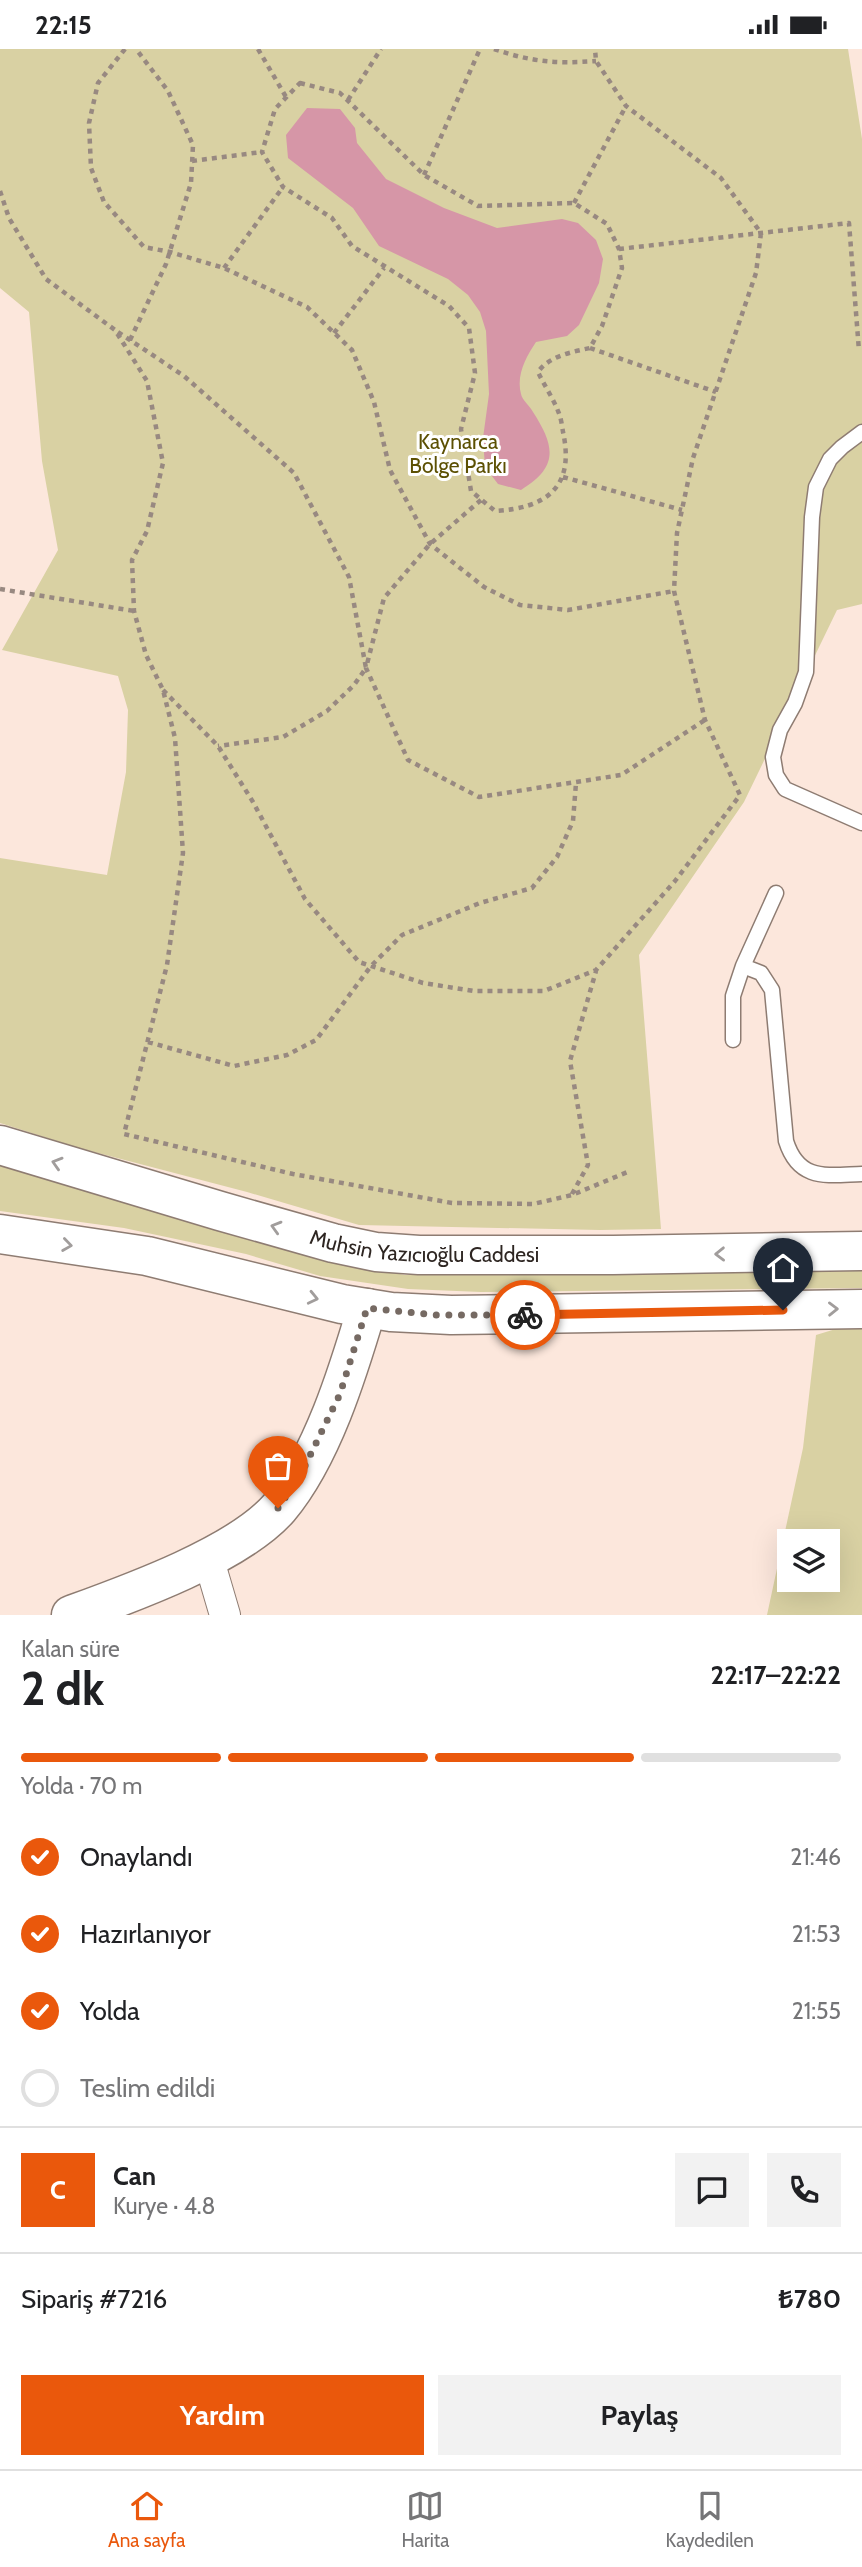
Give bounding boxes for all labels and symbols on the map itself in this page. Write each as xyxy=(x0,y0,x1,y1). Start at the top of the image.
park label: Kaynarca Bölge Parkı xyxy=(409,429,507,478)
one-way arrow xyxy=(52,1156,64,1171)
one-way arrow xyxy=(270,1221,282,1235)
street label: Muhsin Yazıcıoğlu Caddesi xyxy=(307,1224,539,1267)
one-way arrow xyxy=(61,1238,73,1253)
pin xyxy=(753,1238,813,1310)
one-way arrow xyxy=(715,1246,726,1261)
courier xyxy=(490,1280,560,1350)
one-way arrow xyxy=(307,1290,319,1304)
one-way arrow xyxy=(828,1302,839,1317)
pin xyxy=(248,1436,308,1508)

